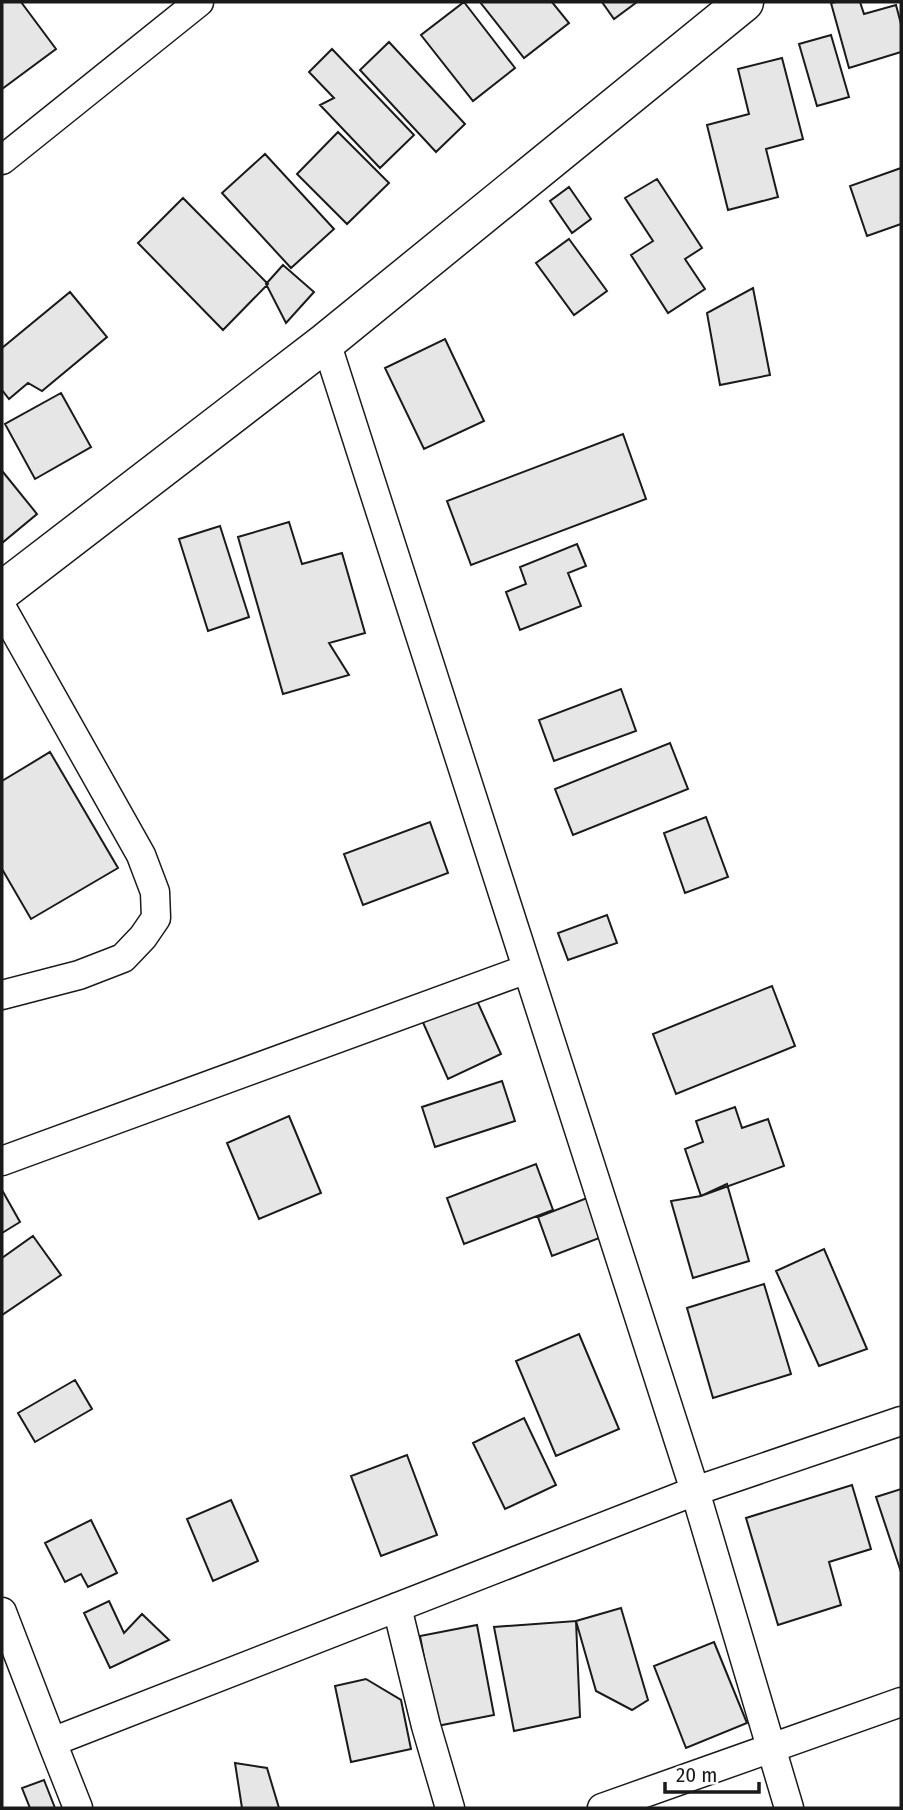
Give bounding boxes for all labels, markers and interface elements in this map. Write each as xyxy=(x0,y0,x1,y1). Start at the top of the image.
scale bar xyxy=(665,1750,760,1794)
text: 20 m xyxy=(676,1762,717,1788)

